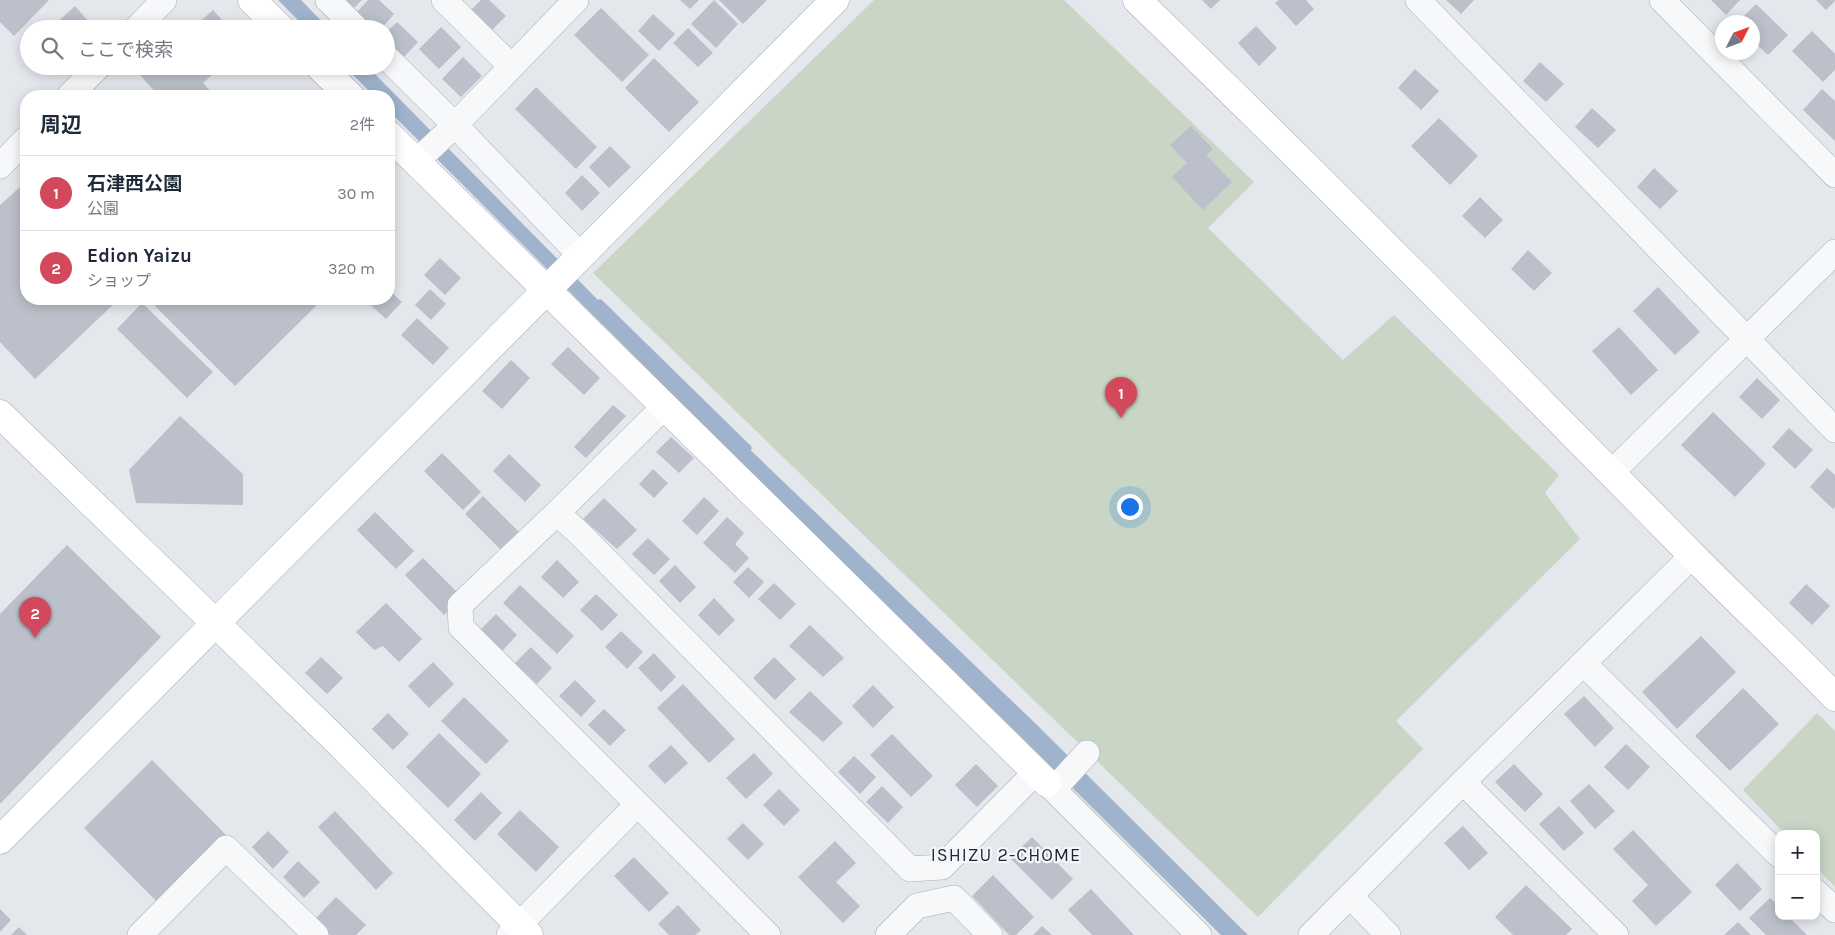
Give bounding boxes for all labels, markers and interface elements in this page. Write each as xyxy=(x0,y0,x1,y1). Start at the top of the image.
north arrow xyxy=(1715,15,1760,60)
search box xyxy=(20,20,395,75)
icon: search xyxy=(38,34,66,62)
text: ここで検索 xyxy=(78,39,173,61)
text: 周辺 xyxy=(40,113,82,137)
text: 2件 xyxy=(350,115,375,134)
text: 石津西公園 xyxy=(87,173,182,195)
text: 1 xyxy=(53,184,59,203)
text: 30 m xyxy=(337,184,375,203)
text: 公園 xyxy=(87,199,119,218)
text: Edion Yaizu xyxy=(87,245,192,267)
text: 2 xyxy=(51,259,61,278)
text: 320 m xyxy=(328,259,375,278)
text: ショップ xyxy=(87,271,151,290)
pin: 1 xyxy=(1105,377,1137,418)
your location xyxy=(1117,494,1143,520)
pin: 2 xyxy=(19,597,51,638)
map controls xyxy=(1775,830,1820,920)
button: + xyxy=(1775,830,1820,875)
district label: ISHIZU 2-CHOME xyxy=(931,844,1081,866)
button: − xyxy=(1775,875,1820,920)

